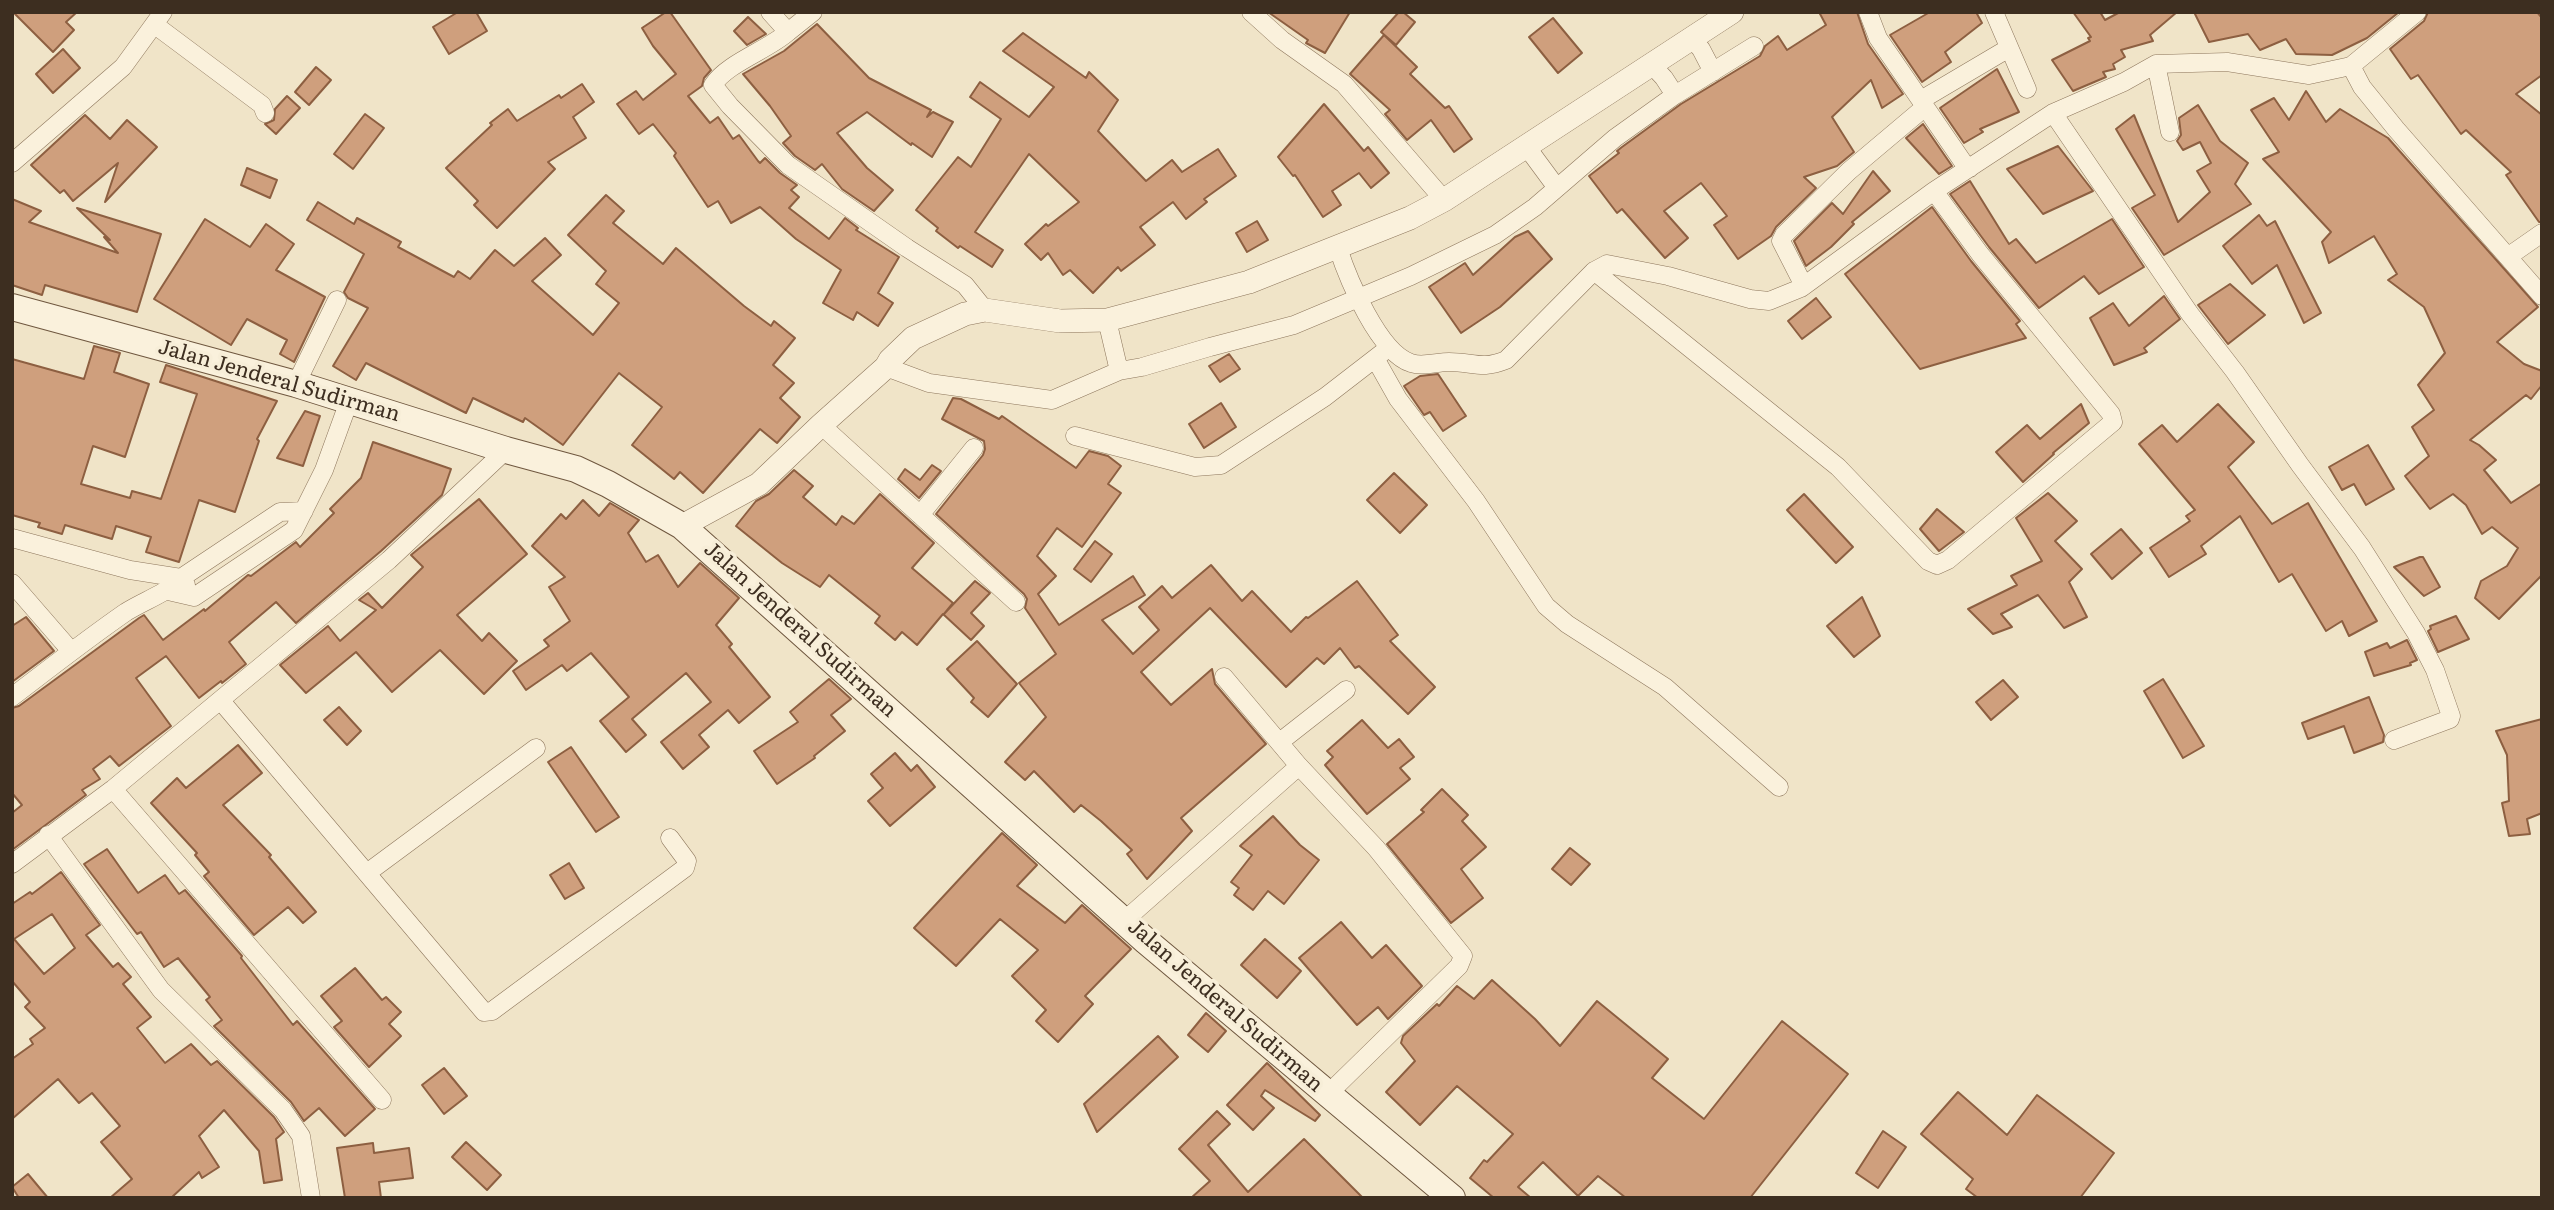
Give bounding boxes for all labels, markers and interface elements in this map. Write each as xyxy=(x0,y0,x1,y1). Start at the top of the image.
street label: Jalan Jenderal Sudirman xyxy=(155,334,403,428)
street label: Jalan Jenderal Sudirman xyxy=(699,537,901,723)
street label: Jalan Jenderal Sudirman xyxy=(1122,914,1328,1098)

